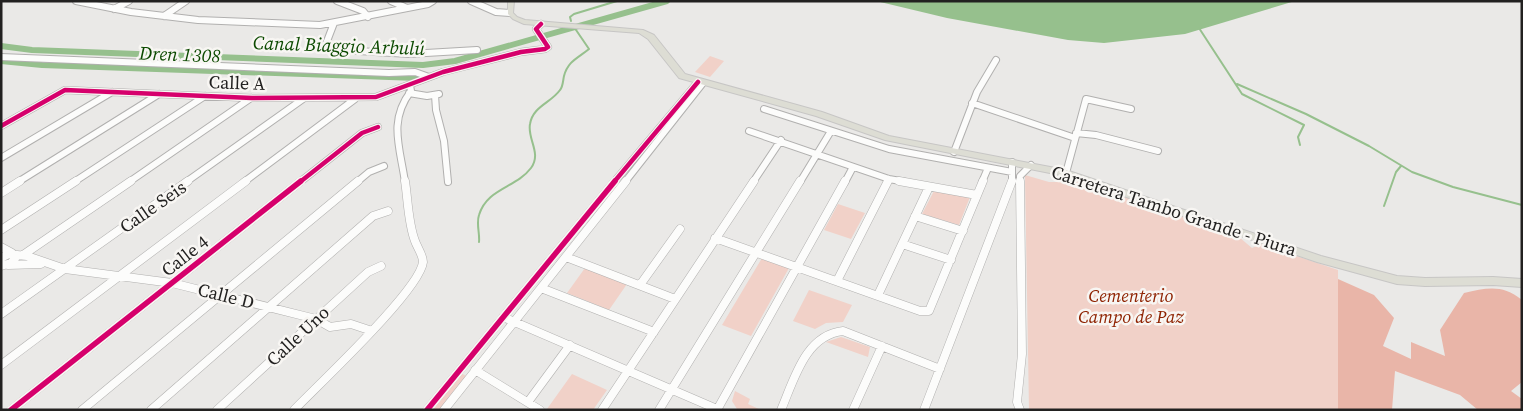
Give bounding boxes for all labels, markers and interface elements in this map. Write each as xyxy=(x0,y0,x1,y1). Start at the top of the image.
water label: Canal Biaggio Arbulú xyxy=(252,29,426,61)
water label: Dren 1308 xyxy=(137,40,222,68)
street label: Calle A xyxy=(208,69,266,96)
street label: Carretera Tambo Grande - Piura xyxy=(1048,159,1301,262)
street label: Calle Seis xyxy=(114,174,191,239)
street label: Calle 4 xyxy=(156,229,214,282)
street label: Calle D xyxy=(195,276,257,315)
park label: Cementerio Campo de Paz xyxy=(1078,283,1184,329)
street label: Calle Uno xyxy=(261,300,335,371)

